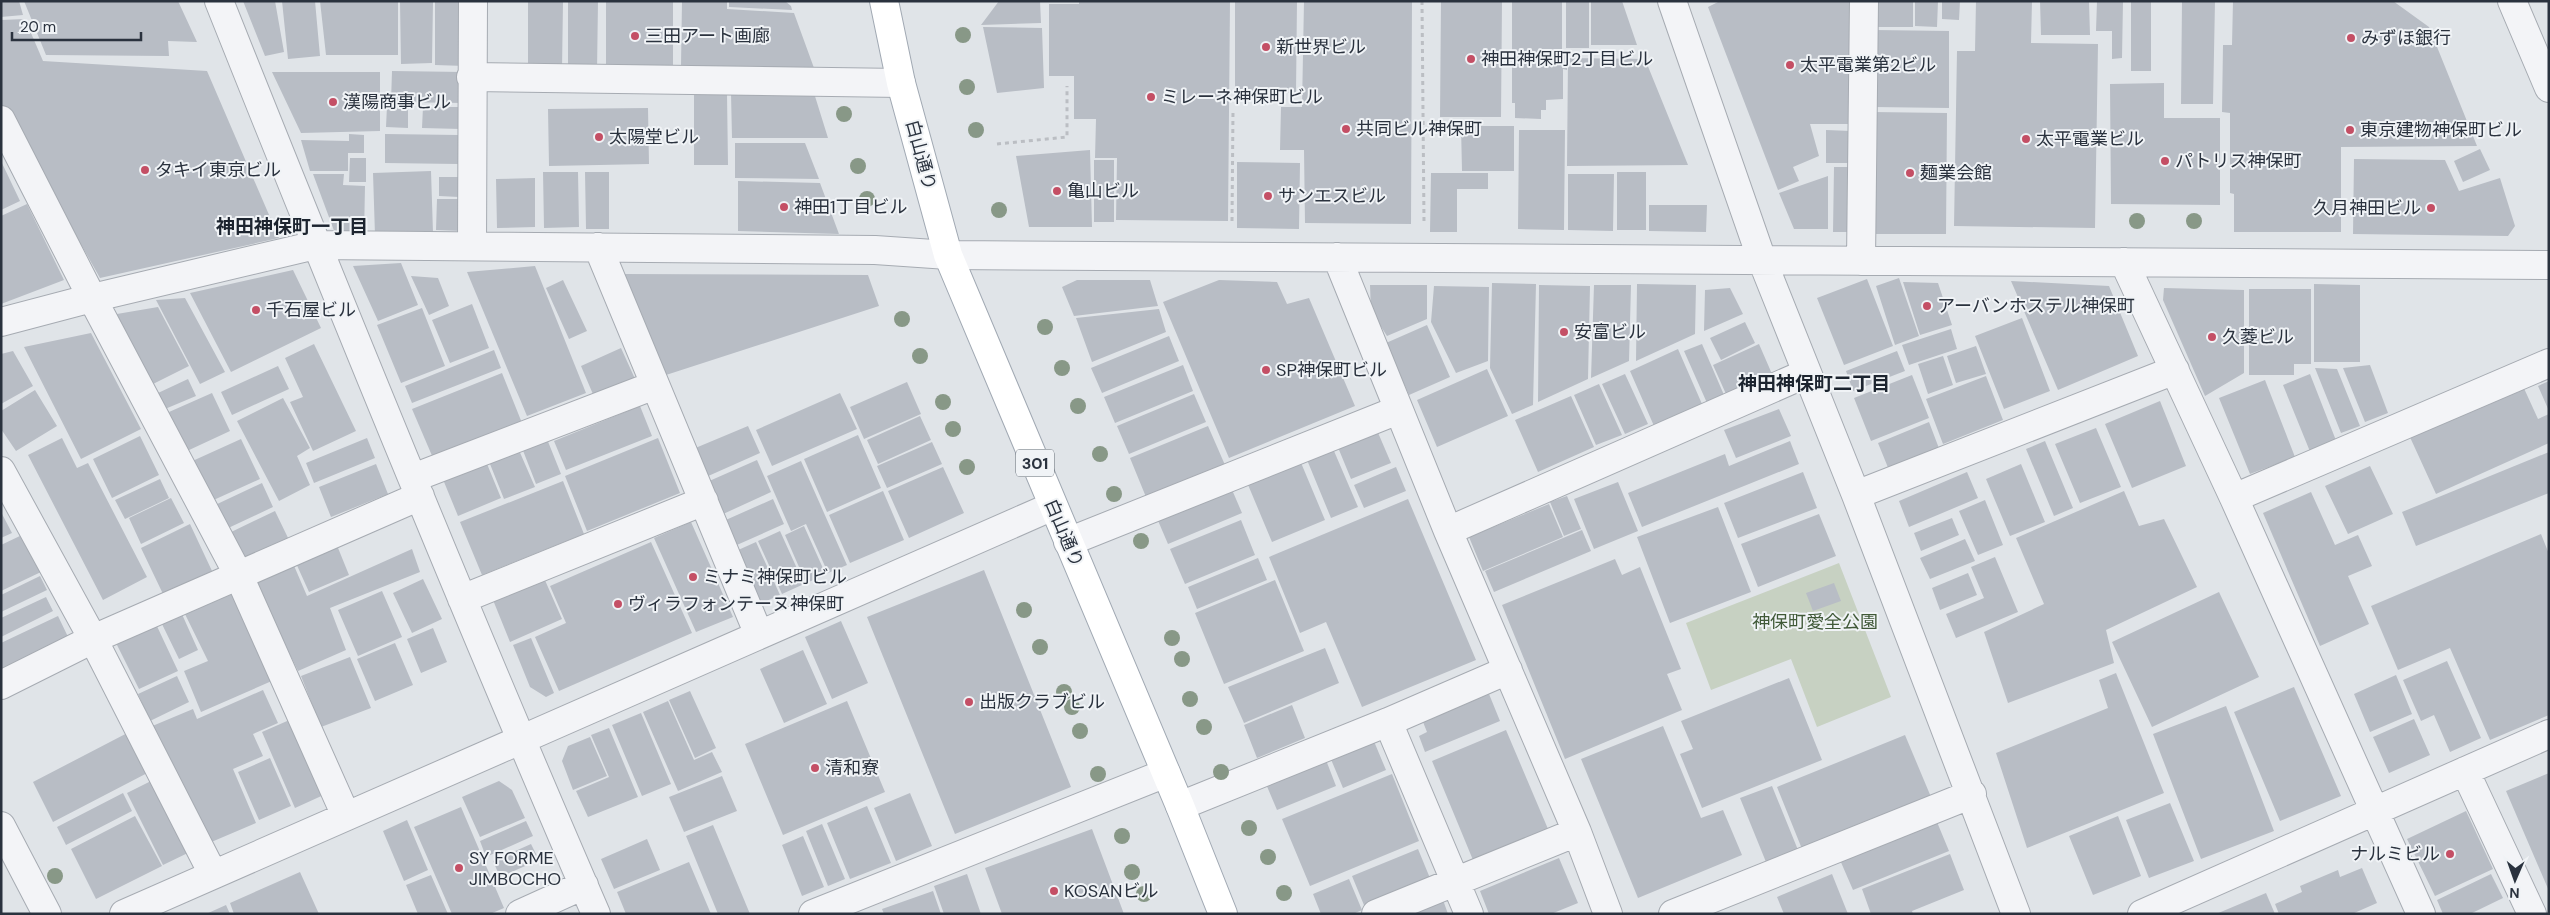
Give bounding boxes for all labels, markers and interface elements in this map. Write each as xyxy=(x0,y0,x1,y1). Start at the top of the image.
scale bar xyxy=(12,10,141,42)
text: 20 m xyxy=(20,17,56,37)
place label: 三田アート画廊 xyxy=(645,24,770,48)
place label: みずほ銀行 xyxy=(2361,26,2451,50)
marker: 三田アート画廊 xyxy=(629,30,641,42)
marker: みずほ銀行 xyxy=(2345,32,2357,44)
place label: 新世界ビル xyxy=(1276,35,1366,59)
marker: 新世界ビル xyxy=(1260,41,1272,53)
place label: 神田神保町2丁目ビル xyxy=(1481,47,1653,71)
marker: 神田神保町2丁目ビル xyxy=(1465,53,1477,65)
place label: 太平電業第2ビル xyxy=(1800,53,1936,77)
marker: 太平電業第2ビル xyxy=(1784,59,1796,71)
place label: ミレーネ神保町ビル xyxy=(1161,85,1323,109)
place label: 漢陽商事ビル xyxy=(343,90,451,114)
marker: ミレーネ神保町ビル xyxy=(1145,91,1157,103)
marker: 漢陽商事ビル xyxy=(327,96,339,108)
street label: 白山通り xyxy=(900,117,942,193)
place label: 共同ビル神保町 xyxy=(1356,117,1482,141)
place label: 東京建物神保町ビル xyxy=(2360,118,2522,142)
marker: 共同ビル神保町 xyxy=(1340,123,1352,135)
marker: 東京建物神保町ビル xyxy=(2344,124,2356,136)
place label: 太陽堂ビル xyxy=(609,125,699,149)
place label: 太平電業ビル xyxy=(2036,127,2144,151)
marker: 太陽堂ビル xyxy=(593,131,605,143)
marker: 太平電業ビル xyxy=(2020,133,2032,145)
place label: パトリス神保町 xyxy=(2175,149,2302,173)
marker: パトリス神保町 xyxy=(2159,155,2171,167)
place label: タキイ東京ビル xyxy=(155,158,281,182)
place label: 麺業会館 xyxy=(1920,161,1992,185)
marker: タキイ東京ビル xyxy=(139,164,151,176)
marker: 麺業会館 xyxy=(1904,167,1916,179)
place label: 亀山ビル xyxy=(1067,179,1139,203)
place label: サンエスビル xyxy=(1278,184,1386,208)
marker: 亀山ビル xyxy=(1051,185,1063,197)
marker: サンエスビル xyxy=(1262,190,1274,202)
place label: 神田1丁目ビル xyxy=(794,195,908,219)
place label: 久月神田ビル xyxy=(2313,196,2421,220)
marker: 神田1丁目ビル xyxy=(778,201,790,213)
marker: 久月神田ビル xyxy=(2425,202,2437,214)
district label: 神田神保町一丁目 xyxy=(216,214,368,239)
place label: アーバンホステル神保町 xyxy=(1937,294,2135,318)
place label: 千石屋ビル xyxy=(266,298,356,322)
marker: アーバンホステル神保町 xyxy=(1921,300,1933,312)
marker: 千石屋ビル xyxy=(250,304,262,316)
place label: 安富ビル xyxy=(1574,320,1646,344)
place label: 久菱ビル xyxy=(2222,325,2294,349)
marker: 安富ビル xyxy=(1558,326,1570,338)
marker: 久菱ビル xyxy=(2206,331,2218,343)
place label: SP神保町ビル xyxy=(1276,358,1387,382)
marker: SP神保町ビル xyxy=(1260,364,1272,376)
district label: 神田神保町二丁目 xyxy=(1738,371,1890,396)
road number: 301 xyxy=(1016,449,1054,476)
street label: 白山通り xyxy=(1039,495,1089,571)
place label: ミナミ神保町ビル xyxy=(703,565,847,589)
marker: ミナミ神保町ビル xyxy=(687,571,699,583)
place label: ヴィラフォンテーヌ神保町 xyxy=(628,592,844,616)
marker: ヴィラフォンテーヌ神保町 xyxy=(612,598,624,610)
park label: 神保町愛全公園 xyxy=(1752,610,1878,634)
place label: 出版クラブビル xyxy=(979,690,1105,714)
marker: 出版クラブビル xyxy=(963,696,975,708)
place label: 清和寮 xyxy=(825,756,879,780)
marker: 清和寮 xyxy=(809,762,821,774)
place label: ナルミビル xyxy=(2350,842,2440,866)
place label: SY FORME JIMBOCHO xyxy=(469,846,561,891)
marker: ナルミビル xyxy=(2444,848,2456,860)
north arrow xyxy=(2490,855,2540,905)
marker: SY FORME JIMBOCHO xyxy=(453,862,465,874)
place label: KOSANビル xyxy=(1064,879,1159,903)
text: N xyxy=(2509,884,2520,902)
marker: KOSANビル xyxy=(1048,885,1060,897)

